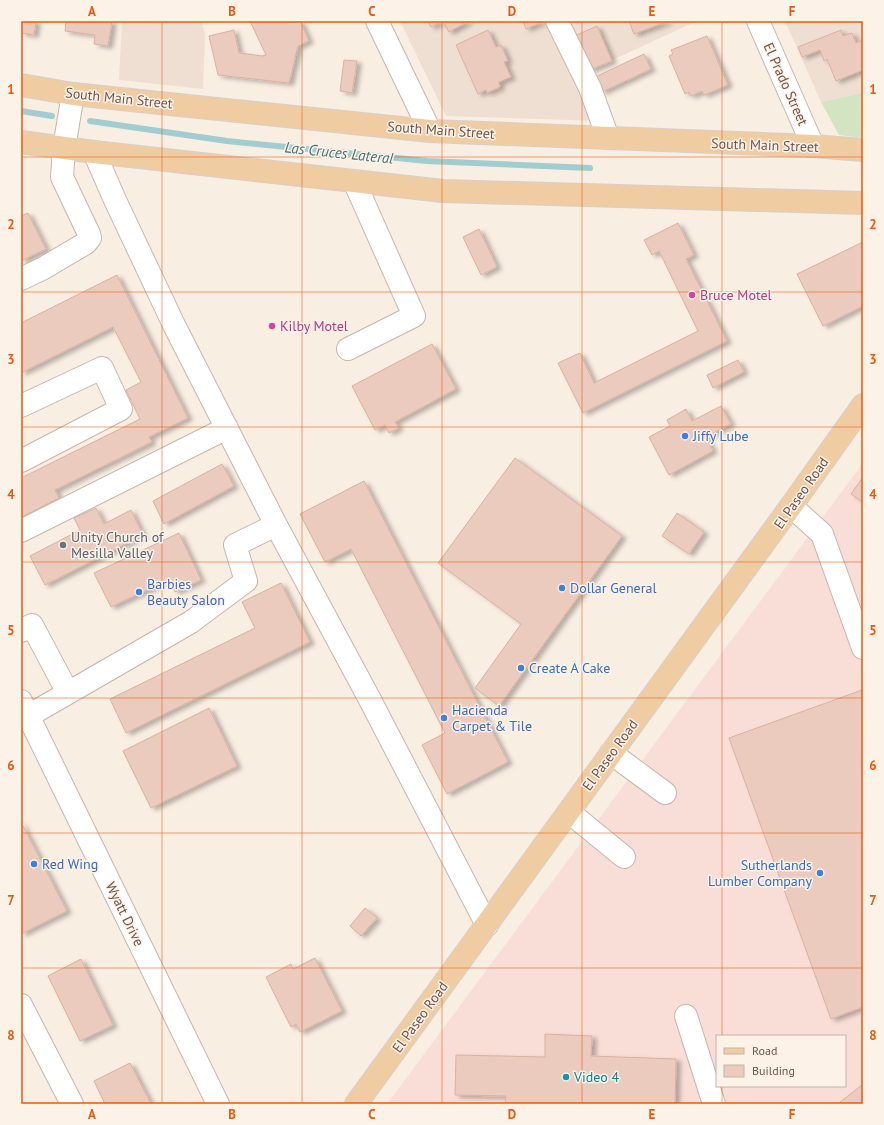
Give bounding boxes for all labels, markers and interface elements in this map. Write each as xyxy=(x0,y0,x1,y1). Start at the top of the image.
text: A xyxy=(88,3,96,20)
text: B xyxy=(228,3,236,20)
text: C xyxy=(368,3,376,20)
text: D xyxy=(508,3,516,20)
text: E xyxy=(649,3,656,20)
text: F xyxy=(789,3,796,20)
street label: El Prado Street xyxy=(760,40,812,128)
text: 1 xyxy=(7,81,15,98)
text: 1 xyxy=(869,81,877,98)
street label: South Main Street xyxy=(65,83,174,113)
street label: South Main Street xyxy=(387,117,496,143)
street label: South Main Street xyxy=(711,134,819,156)
water label: Las Cruces Lateral xyxy=(284,137,394,168)
text: 2 xyxy=(7,216,15,233)
text: 2 xyxy=(869,216,877,233)
place label: Bruce Motel xyxy=(700,286,772,304)
marker: Bruce Motel xyxy=(687,290,697,300)
place label: Kilby Motel xyxy=(280,317,348,335)
marker: Kilby Motel xyxy=(267,321,277,331)
text: 3 xyxy=(7,351,15,368)
text: 3 xyxy=(869,351,877,368)
place label: Jiffy Lube xyxy=(692,427,749,445)
marker: Jiffy Lube xyxy=(680,431,690,441)
street label: El Paseo Road xyxy=(770,454,832,532)
text: 4 xyxy=(7,486,15,503)
text: 4 xyxy=(869,486,877,503)
place label: Unity Church of Mesilla Valley xyxy=(71,528,164,562)
marker: Unity Church of Mesilla Valley xyxy=(58,540,68,550)
place label: Barbies Beauty Salon xyxy=(147,575,225,609)
place label: Dollar General xyxy=(570,579,657,597)
marker: Dollar General xyxy=(557,583,567,593)
marker: Barbies Beauty Salon xyxy=(134,587,144,597)
text: 5 xyxy=(7,622,15,639)
text: 5 xyxy=(869,622,877,639)
place label: Create A Cake xyxy=(529,659,610,677)
marker: Create A Cake xyxy=(516,663,526,673)
place label: Hacienda Carpet & Tile xyxy=(452,701,532,735)
marker: Hacienda Carpet & Tile xyxy=(439,713,449,723)
street label: El Paseo Road xyxy=(578,716,642,794)
text: 6 xyxy=(7,757,15,774)
text: 6 xyxy=(869,757,877,774)
place label: Red Wing xyxy=(42,855,98,873)
place label: Sutherlands Lumber Company xyxy=(708,856,812,890)
marker: Red Wing xyxy=(29,859,39,869)
marker: Sutherlands Lumber Company xyxy=(815,868,825,878)
street label: Wyatt Drive xyxy=(102,879,148,949)
text: 7 xyxy=(7,892,15,909)
text: 7 xyxy=(869,892,877,909)
street label: El Paseo Road xyxy=(388,978,452,1056)
text: 8 xyxy=(7,1027,15,1044)
text: 8 xyxy=(869,1027,877,1044)
legend xyxy=(716,1035,846,1087)
text: Road xyxy=(752,1043,777,1058)
text: Building xyxy=(752,1063,795,1078)
place label: Video 4 xyxy=(573,1068,619,1086)
marker: Video 4 xyxy=(561,1072,571,1082)
text: A xyxy=(88,1106,96,1123)
text: B xyxy=(228,1106,236,1123)
text: C xyxy=(368,1106,376,1123)
text: D xyxy=(508,1106,516,1123)
text: E xyxy=(649,1106,656,1123)
text: F xyxy=(789,1106,796,1123)

